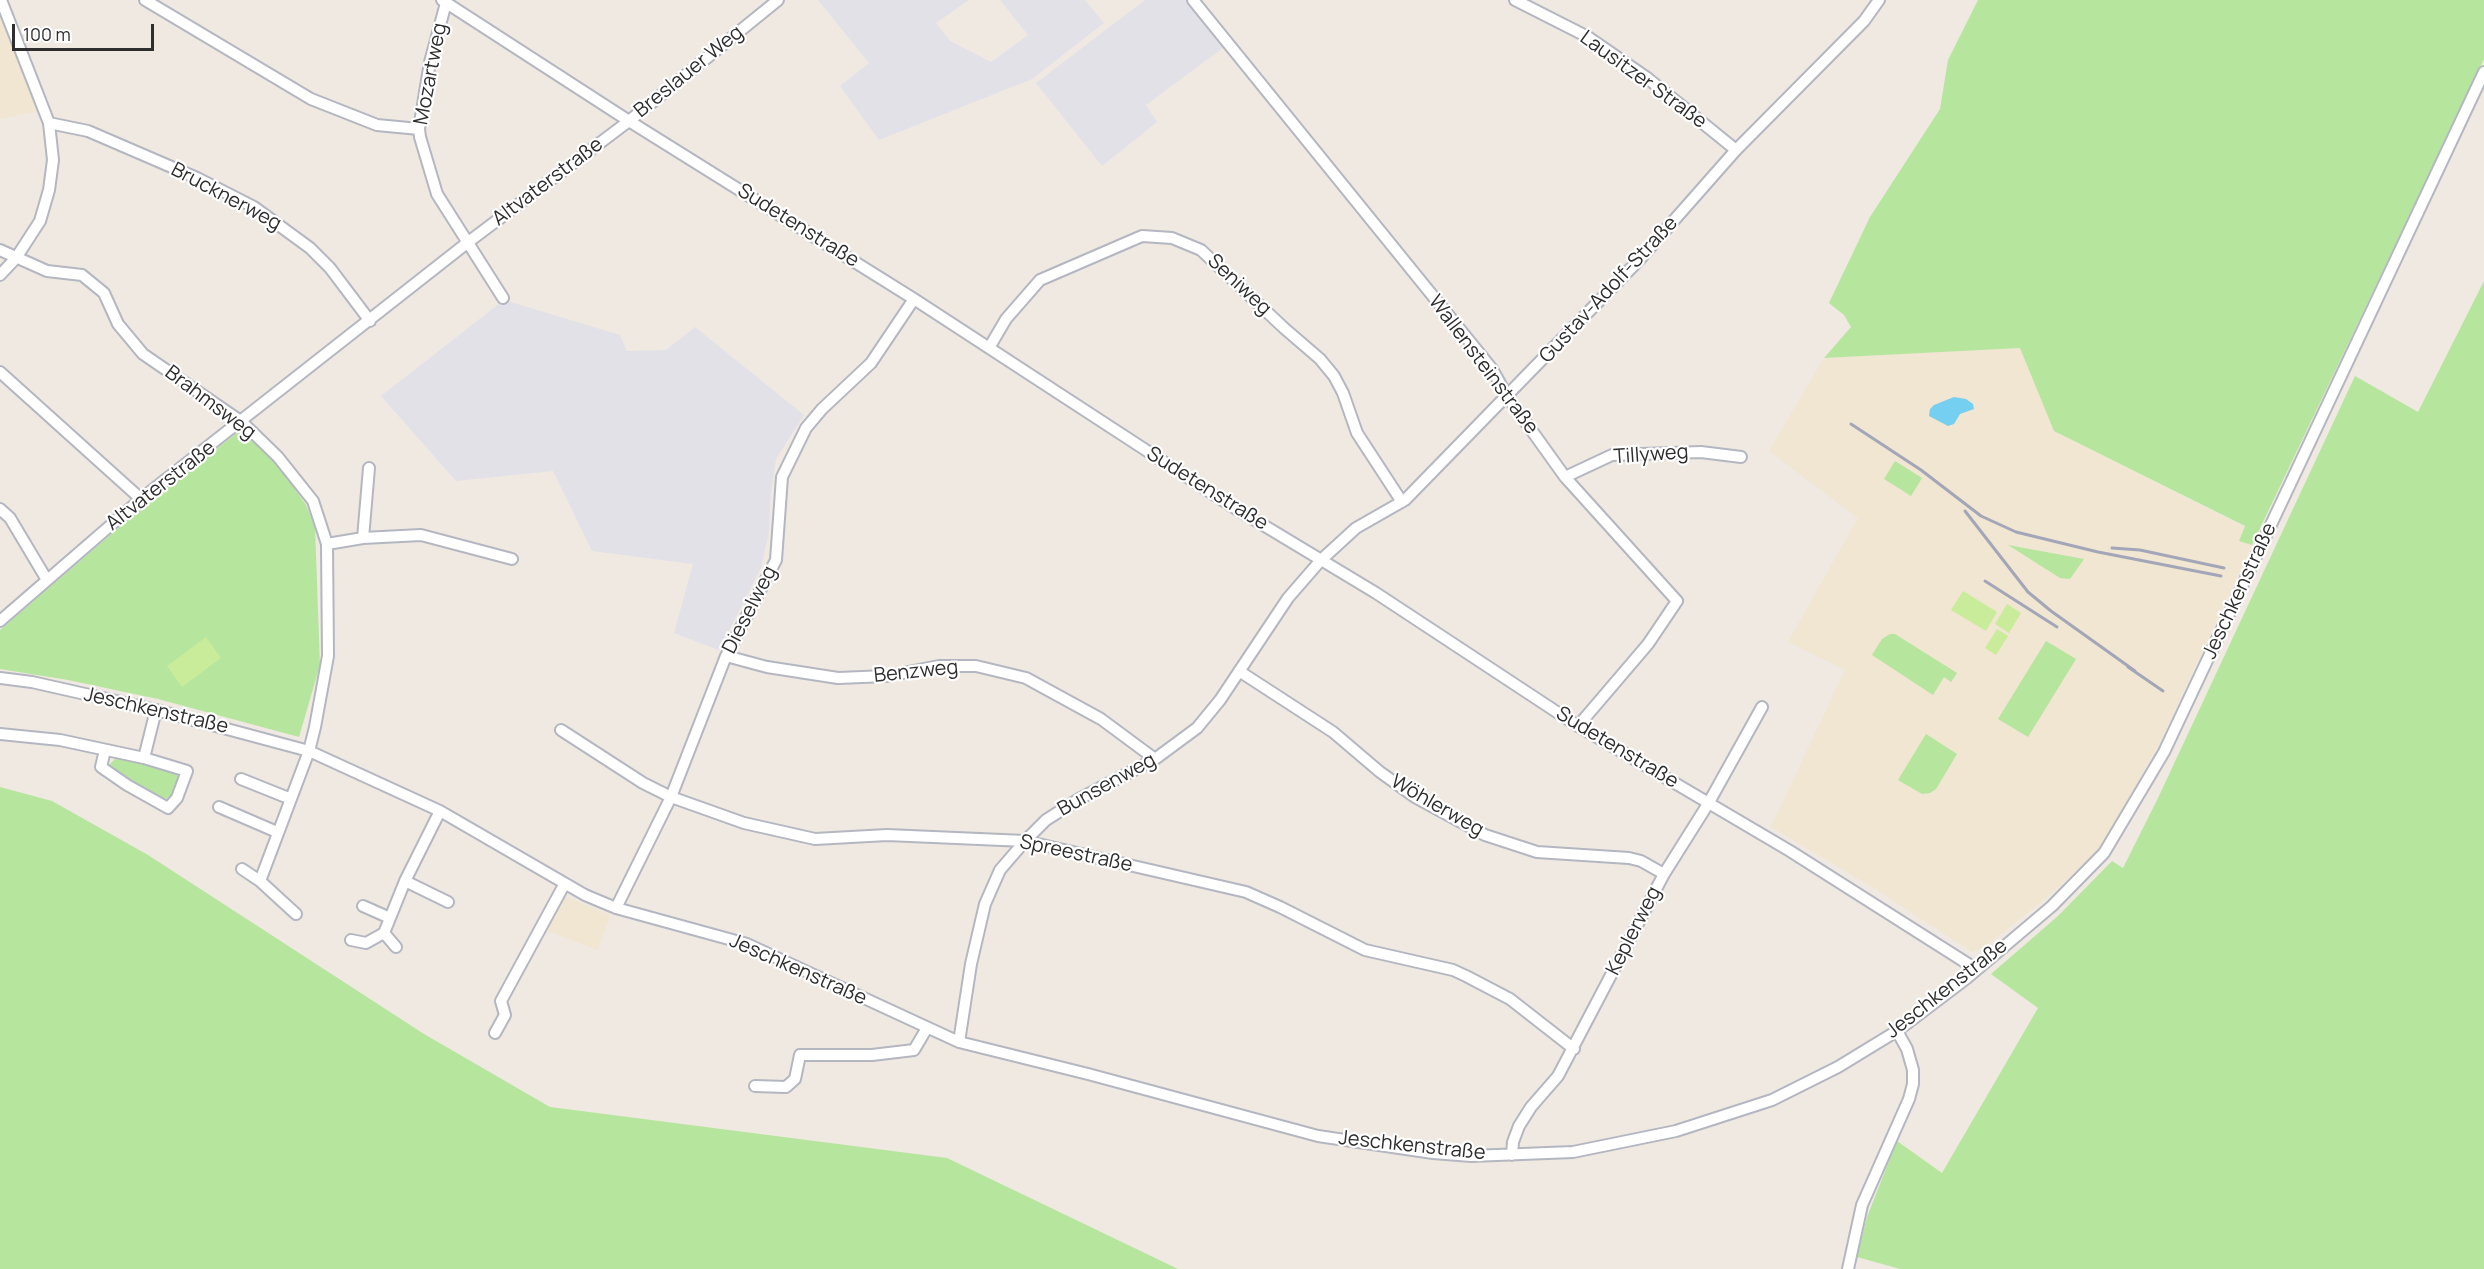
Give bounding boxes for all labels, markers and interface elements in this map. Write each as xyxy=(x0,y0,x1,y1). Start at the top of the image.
scale bar xyxy=(15,12,158,50)
street label: Mozartweg xyxy=(409,21,453,127)
street label: Breslauer Weg xyxy=(630,21,748,123)
text: 100 m xyxy=(23,22,71,46)
street label: Lausitzer Straße xyxy=(1575,26,1711,134)
street label: Altvaterstraße xyxy=(488,133,608,231)
street label: Brucknerweg xyxy=(167,158,285,236)
street label: Sudetenstraße xyxy=(733,179,863,273)
street label: Gustav-Adolf-Straße xyxy=(1535,212,1683,368)
street label: Seniweg xyxy=(1202,249,1276,321)
street label: Wallensteinstraße xyxy=(1423,291,1543,439)
street label: Brahmsweg xyxy=(160,361,260,445)
street label: Altvaterstraße xyxy=(102,436,220,536)
street label: Tillyweg xyxy=(1613,440,1689,470)
street label: Sudetenstraße xyxy=(1142,442,1272,536)
street label: Jeschkenstraße xyxy=(2198,519,2282,663)
street label: Dieselweg xyxy=(718,562,782,658)
street label: Benzweg xyxy=(873,656,959,688)
street label: Jeschkenstraße xyxy=(81,683,231,739)
street label: Sudetenstraße xyxy=(1551,702,1683,794)
street label: Bunsenweg xyxy=(1054,748,1160,822)
street label: Wöhlerweg xyxy=(1386,770,1488,842)
street label: Spreestraße xyxy=(1017,830,1135,878)
street label: Keplerweg xyxy=(1601,883,1667,979)
street label: Jeschkenstraße xyxy=(726,929,870,1011)
street label: Jeschkenstraße xyxy=(1882,934,2012,1044)
street label: Jeschkenstraße xyxy=(1337,1126,1487,1166)

